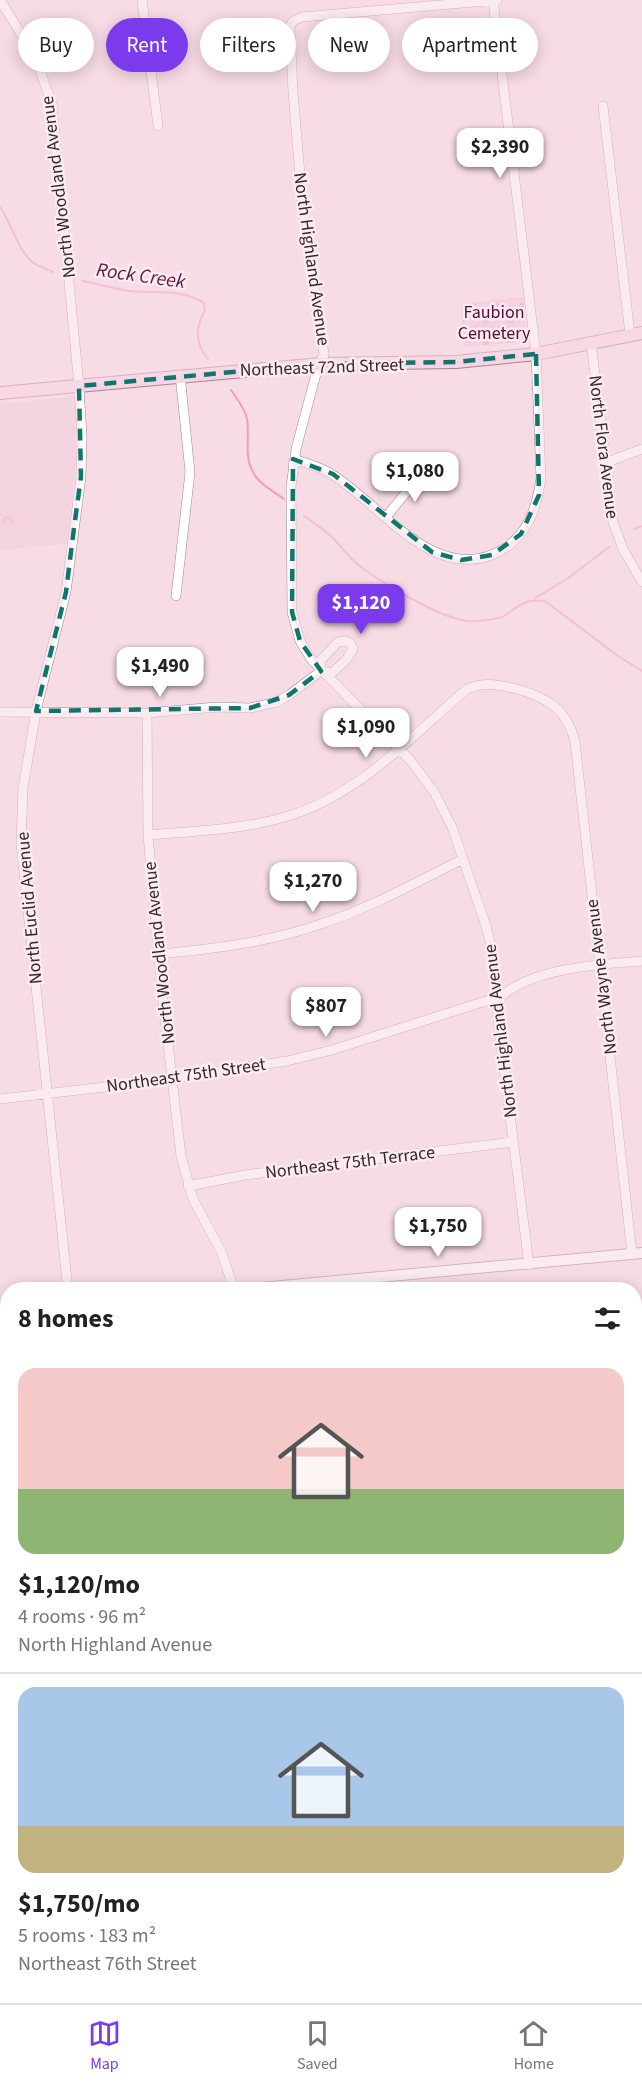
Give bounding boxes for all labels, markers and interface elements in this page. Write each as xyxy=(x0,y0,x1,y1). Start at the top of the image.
chip: Buy xyxy=(18,18,94,72)
chip: Rent xyxy=(106,18,188,72)
chip: Filters xyxy=(200,18,296,72)
chip: New xyxy=(308,18,390,72)
chip: Apartment xyxy=(402,18,538,72)
street label: North Woodland Avenue xyxy=(35,94,82,279)
pin: $2,390 xyxy=(451,128,549,179)
text: $2,390 xyxy=(471,133,529,161)
street label: North Highland Avenue xyxy=(287,171,336,347)
water label: Rock Creek xyxy=(94,256,188,296)
park label: Faubion Cemetery xyxy=(458,300,531,346)
street label: Northeast 72nd Street xyxy=(239,352,405,383)
street label: North Flora Avenue xyxy=(582,374,625,520)
pin: $1,080 xyxy=(366,452,464,503)
text: $1,080 xyxy=(386,457,444,485)
pin: $1,120 xyxy=(312,584,410,635)
text: $1,120 xyxy=(332,589,390,617)
pin: $1,490 xyxy=(111,647,209,698)
text: $1,490 xyxy=(131,652,189,680)
pin: $1,090 xyxy=(317,708,415,759)
text: $1,090 xyxy=(337,713,395,741)
street label: North Euclid Avenue xyxy=(10,831,49,985)
street label: North Woodland Avenue xyxy=(137,860,182,1045)
pin: $1,270 xyxy=(264,862,362,913)
text: $1,270 xyxy=(284,867,342,895)
street label: North Wayne Avenue xyxy=(580,898,623,1056)
street label: North Highland Avenue xyxy=(477,943,524,1119)
pin: $807 xyxy=(290,987,362,1038)
text: $807 xyxy=(305,992,347,1020)
street label: Northeast 75th Street xyxy=(105,1052,267,1099)
street label: Northeast 75th Terrace xyxy=(264,1140,436,1185)
pin: $1,750 xyxy=(389,1207,487,1258)
text: $1,750 xyxy=(409,1212,467,1240)
text: 8 homes xyxy=(18,1300,113,1337)
icon: filters xyxy=(591,1302,624,1335)
icon: home xyxy=(267,1407,375,1515)
text: $1,120/mo xyxy=(18,1566,140,1603)
text: 4 rooms · 96 m² xyxy=(18,1603,146,1631)
text: North Highland Avenue xyxy=(18,1631,212,1659)
icon: home xyxy=(267,1726,375,1834)
text: $1,750/mo xyxy=(18,1885,140,1922)
text: 5 rooms · 183 m² xyxy=(18,1922,156,1950)
text: Northeast 76th Street xyxy=(18,1950,196,1978)
tab: Map xyxy=(88,2017,121,2075)
tab: Saved xyxy=(297,2017,338,2075)
tab: Home xyxy=(514,2017,554,2075)

